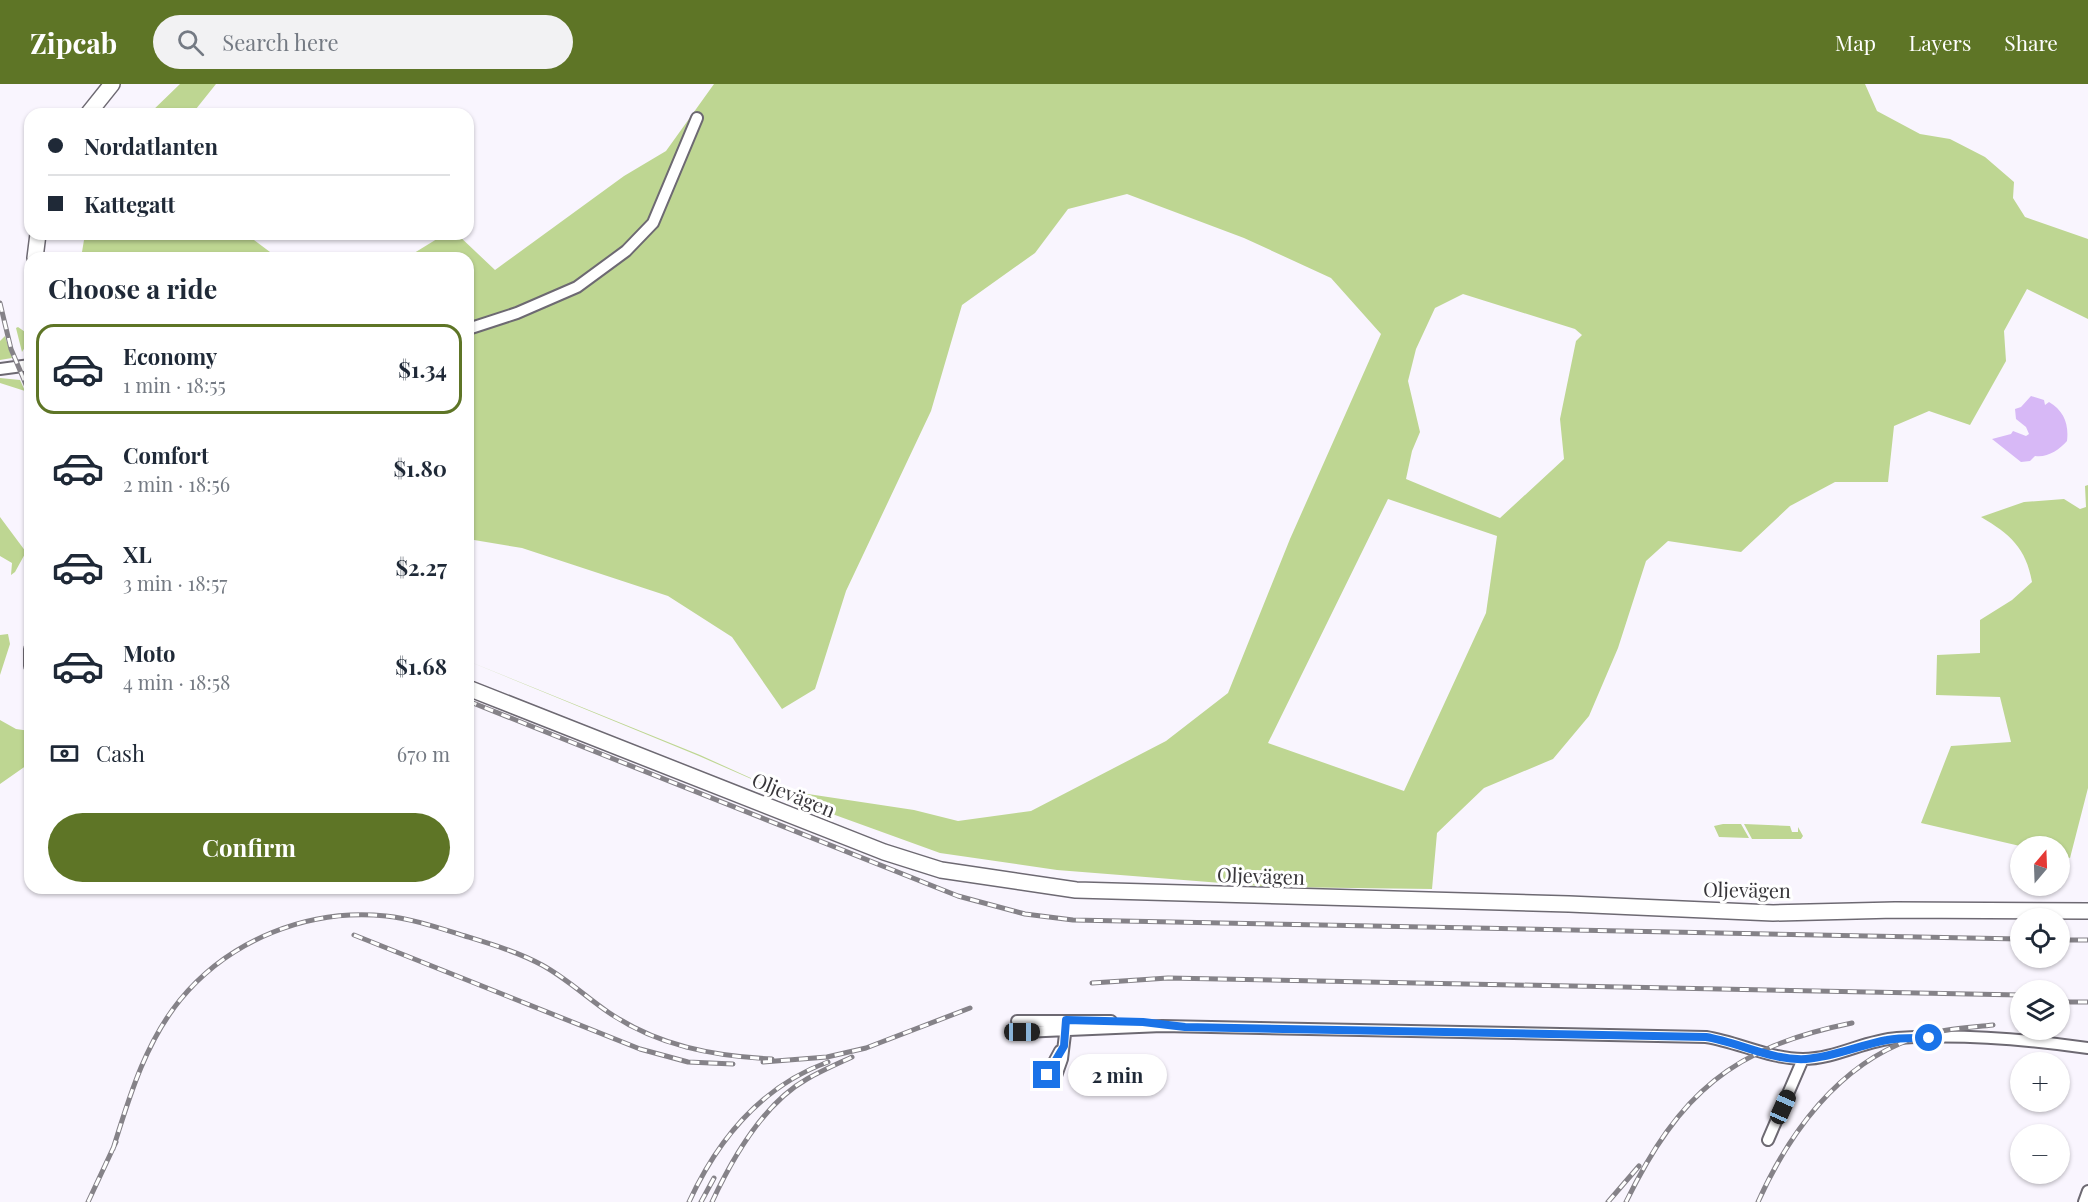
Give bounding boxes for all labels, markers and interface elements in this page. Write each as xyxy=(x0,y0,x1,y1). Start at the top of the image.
search box xyxy=(153,15,573,69)
text: Zipcab xyxy=(30,24,117,61)
icon: search xyxy=(174,26,207,59)
text: Search here xyxy=(222,27,339,57)
text: Map xyxy=(1835,28,1876,56)
text: Layers xyxy=(1909,28,1971,56)
text: Share xyxy=(2004,28,2058,56)
text: Nordatlanten xyxy=(84,131,218,161)
text: Kattegatt xyxy=(84,189,175,219)
text: Choose a ride xyxy=(48,270,217,306)
text: Economy xyxy=(123,341,217,371)
icon: car xyxy=(51,342,105,396)
text: $1.34 xyxy=(398,354,447,384)
text: 1 min · 18:55 xyxy=(123,371,226,398)
text: Comfort xyxy=(123,440,209,470)
icon: car xyxy=(51,441,105,495)
text: $1.80 xyxy=(393,453,447,483)
text: 2 min · 18:56 xyxy=(123,470,230,497)
text: XL xyxy=(123,539,152,569)
icon: car xyxy=(51,540,105,594)
text: $2.27 xyxy=(395,552,447,582)
text: 3 min · 18:57 xyxy=(123,569,227,596)
text: Moto xyxy=(123,638,176,668)
icon: car xyxy=(51,639,105,693)
text: $1.68 xyxy=(395,651,447,681)
text: 4 min · 18:58 xyxy=(123,668,230,695)
icon: cash xyxy=(48,737,81,770)
text: Cash xyxy=(96,738,145,768)
text: 670 m xyxy=(397,740,450,767)
street label: Oljevägen xyxy=(748,765,840,823)
button: Confirm xyxy=(48,813,450,882)
north arrow xyxy=(2010,836,2070,896)
map controls xyxy=(2010,836,2070,1184)
street label: Oljevägen xyxy=(1217,860,1305,890)
street label: Oljevägen xyxy=(1703,875,1791,903)
button: locate xyxy=(2010,908,2070,968)
button: layers xyxy=(2010,980,2070,1040)
car xyxy=(1004,1023,1040,1041)
route start xyxy=(1915,1024,1942,1051)
button: + xyxy=(2010,1052,2070,1112)
callout: 2 min xyxy=(1068,1054,1167,1096)
route end xyxy=(1033,1061,1060,1088)
text: 2 min xyxy=(1092,1061,1143,1088)
car xyxy=(1767,1087,1799,1127)
button: − xyxy=(2010,1124,2070,1184)

